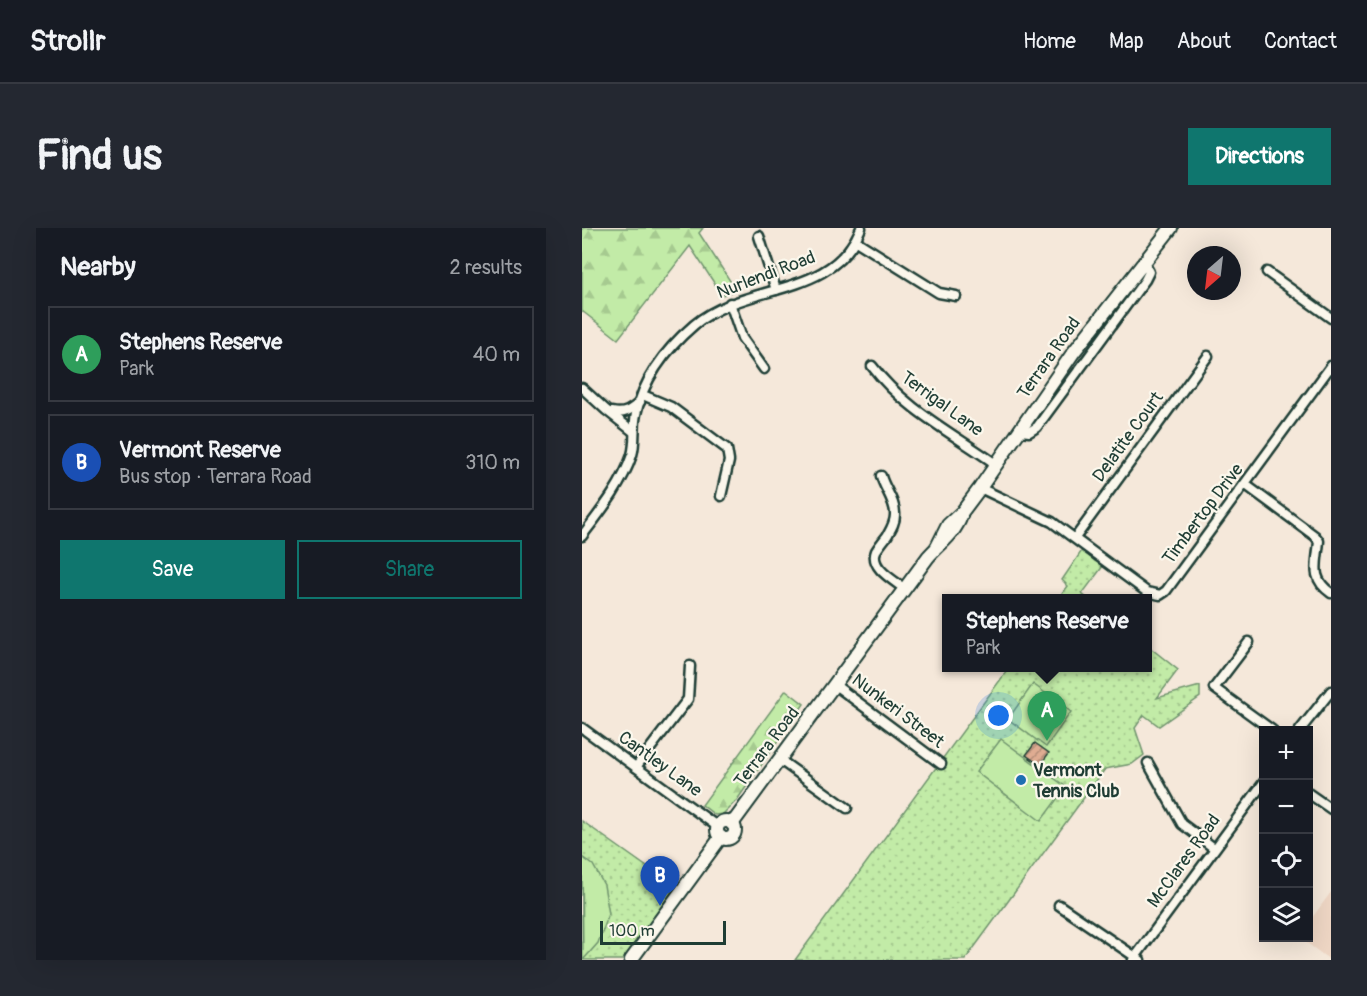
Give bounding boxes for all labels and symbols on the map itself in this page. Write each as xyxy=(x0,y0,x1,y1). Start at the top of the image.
street label: Nurlendi Road xyxy=(713,246,819,304)
north arrow xyxy=(1187,246,1241,300)
street label: Terrara Road xyxy=(1012,312,1086,404)
street label: Terrigal Lane xyxy=(896,366,988,442)
street label: Delatite Court xyxy=(1087,387,1169,487)
street label: Timbertop Drive xyxy=(1157,459,1249,569)
street label: Nunkeri Street xyxy=(847,669,949,754)
pin: A xyxy=(1028,692,1066,741)
your location xyxy=(984,701,1013,730)
street label: Terrara Road xyxy=(729,702,805,792)
street label: Cantley Lane xyxy=(614,726,706,802)
place label: Vermont Tennis Club xyxy=(1032,759,1119,803)
marker: Vermont Tennis Club xyxy=(1014,773,1028,787)
street label: McClares Road xyxy=(1142,810,1226,912)
pin: B xyxy=(640,856,680,906)
scale bar xyxy=(600,918,726,946)

